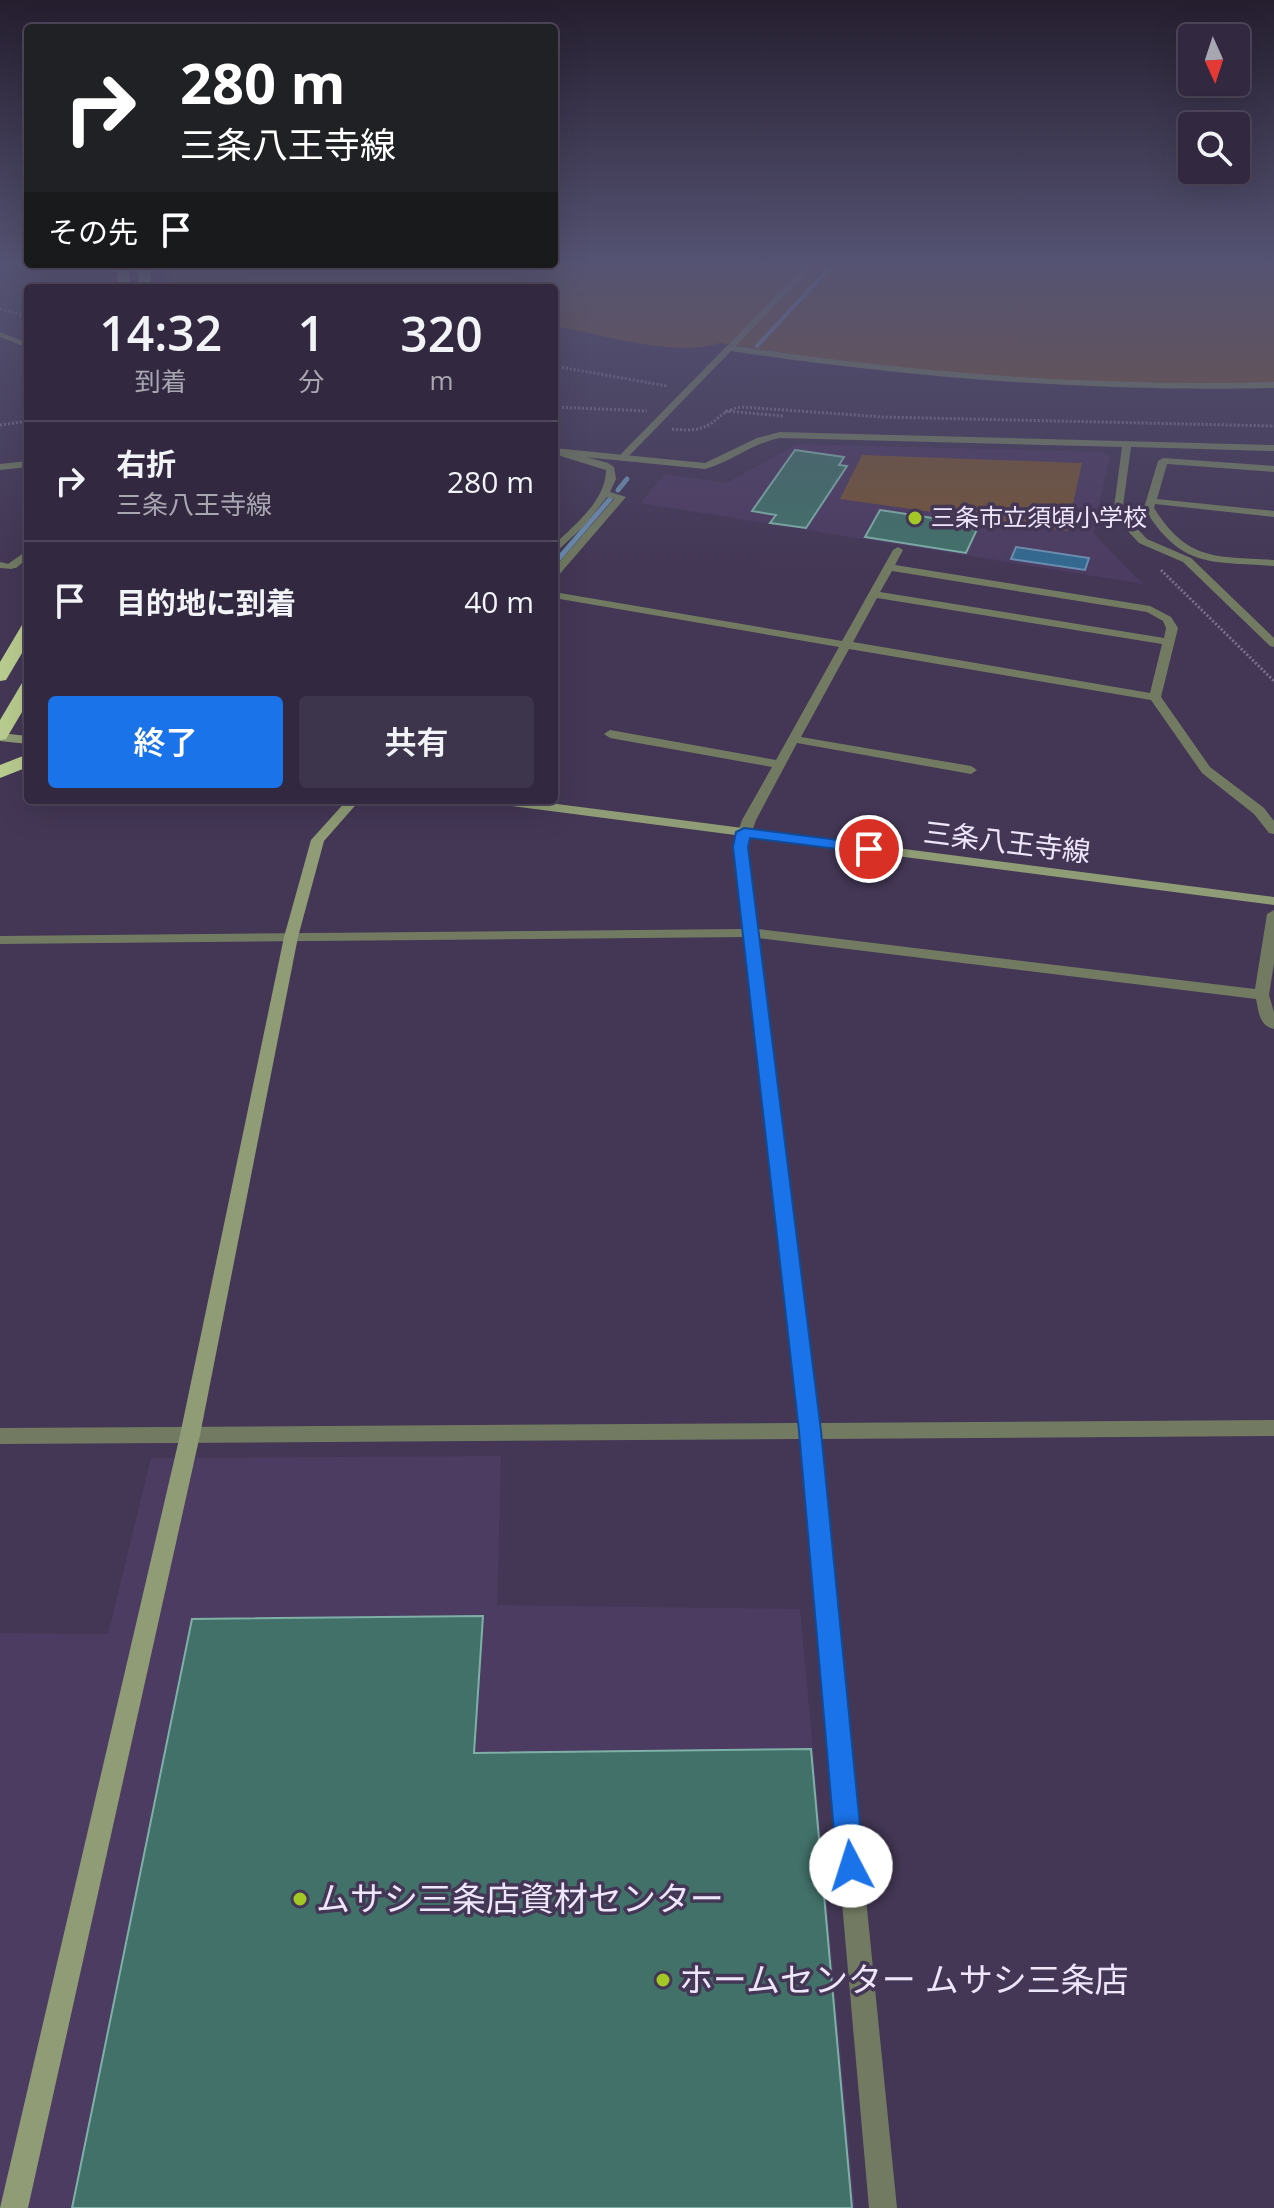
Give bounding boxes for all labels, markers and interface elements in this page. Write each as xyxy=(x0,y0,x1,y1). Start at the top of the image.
north arrow xyxy=(1178,24,1250,96)
map controls xyxy=(1178,24,1250,184)
text: 280 m xyxy=(180,44,346,120)
icon: right xyxy=(48,56,152,160)
button: search xyxy=(1178,112,1250,184)
text: 三条八王寺線 xyxy=(180,120,396,169)
icon: arrive xyxy=(154,208,198,252)
text: その先 xyxy=(48,211,138,252)
text: 14:32 xyxy=(99,300,222,365)
text: 1 xyxy=(298,300,325,365)
text: 320 xyxy=(400,301,483,366)
text: m xyxy=(429,362,454,398)
text: 到着 xyxy=(135,363,187,399)
text: 分 xyxy=(298,363,324,399)
text: 右折 xyxy=(116,443,176,484)
icon: right xyxy=(48,459,92,503)
text: 280 m xyxy=(447,461,534,502)
text: 三条八王寺線 xyxy=(116,486,272,522)
place label: 三条市立須頃小学校 xyxy=(931,500,1147,533)
marker: 三条市立須頃小学校 xyxy=(906,509,924,527)
icon: arrive xyxy=(48,579,92,623)
text: 40 m xyxy=(464,581,534,622)
text: 目的地に到着 xyxy=(116,582,296,623)
button: 終了 xyxy=(48,696,283,788)
button: 共有 xyxy=(299,696,534,788)
street label: 三条八王寺線 xyxy=(921,812,1093,870)
pin xyxy=(835,815,903,883)
icon: arrive xyxy=(847,827,891,871)
position arrow xyxy=(809,1824,893,1908)
place label: ムサシ三条店資材センター xyxy=(316,1875,724,1921)
marker: ムサシ三条店資材センター xyxy=(291,1890,309,1908)
place label: ホームセンター ムサシ三条店 xyxy=(679,1956,1129,2002)
marker: ホームセンター ムサシ三条店 xyxy=(654,1971,672,1989)

